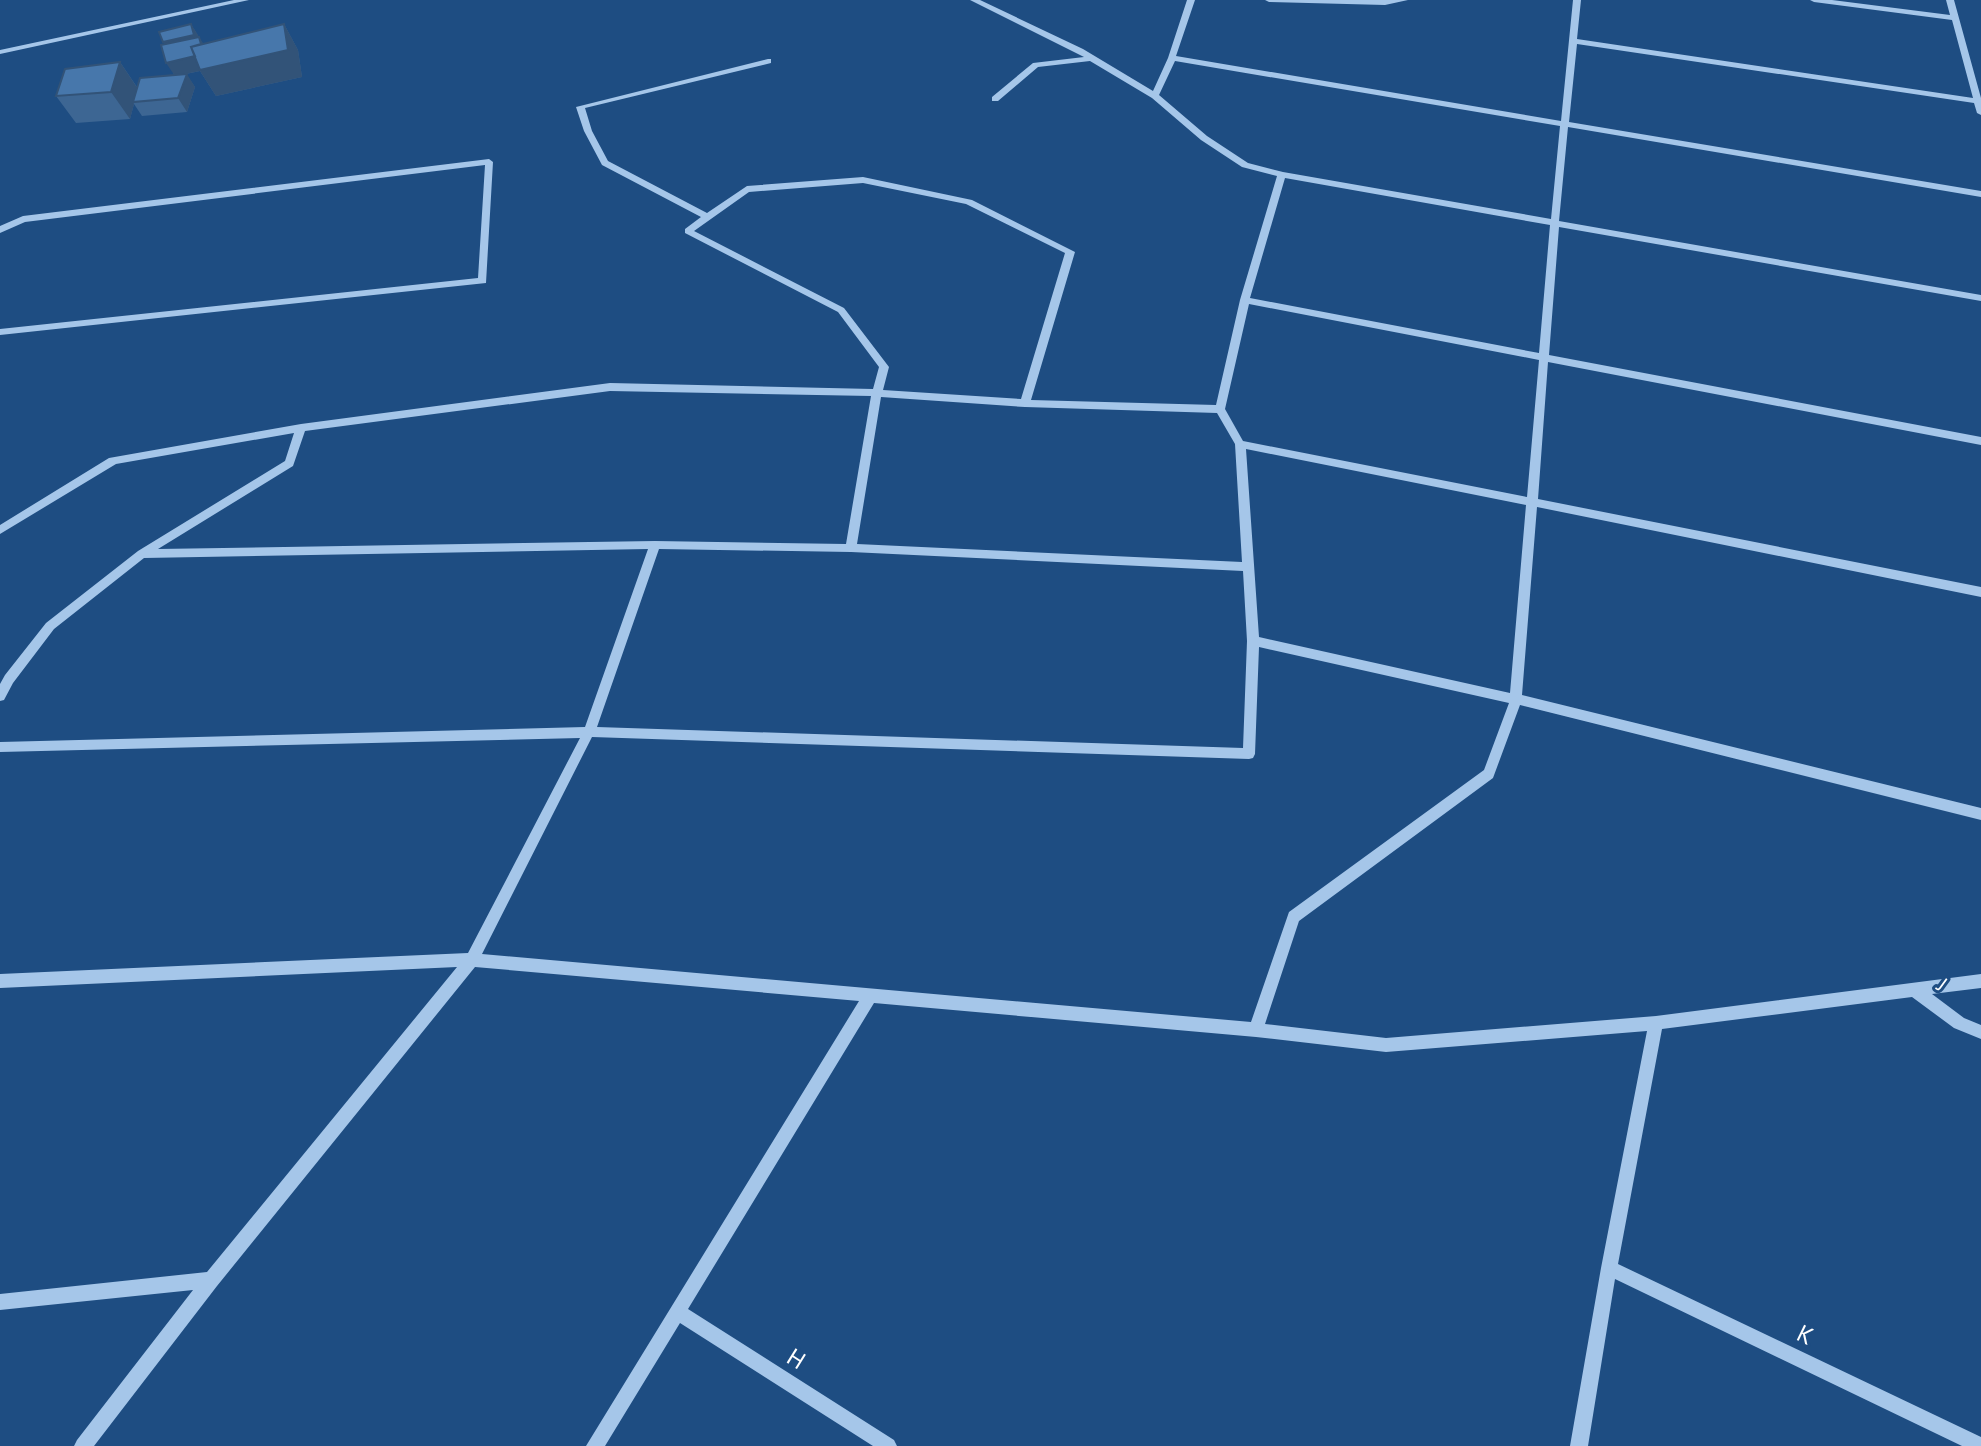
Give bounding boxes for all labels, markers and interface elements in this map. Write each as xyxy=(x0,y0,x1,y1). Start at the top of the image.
street label: J xyxy=(1931,971,1953,997)
street label: K xyxy=(1792,1317,1819,1352)
street label: H xyxy=(781,1341,811,1376)

